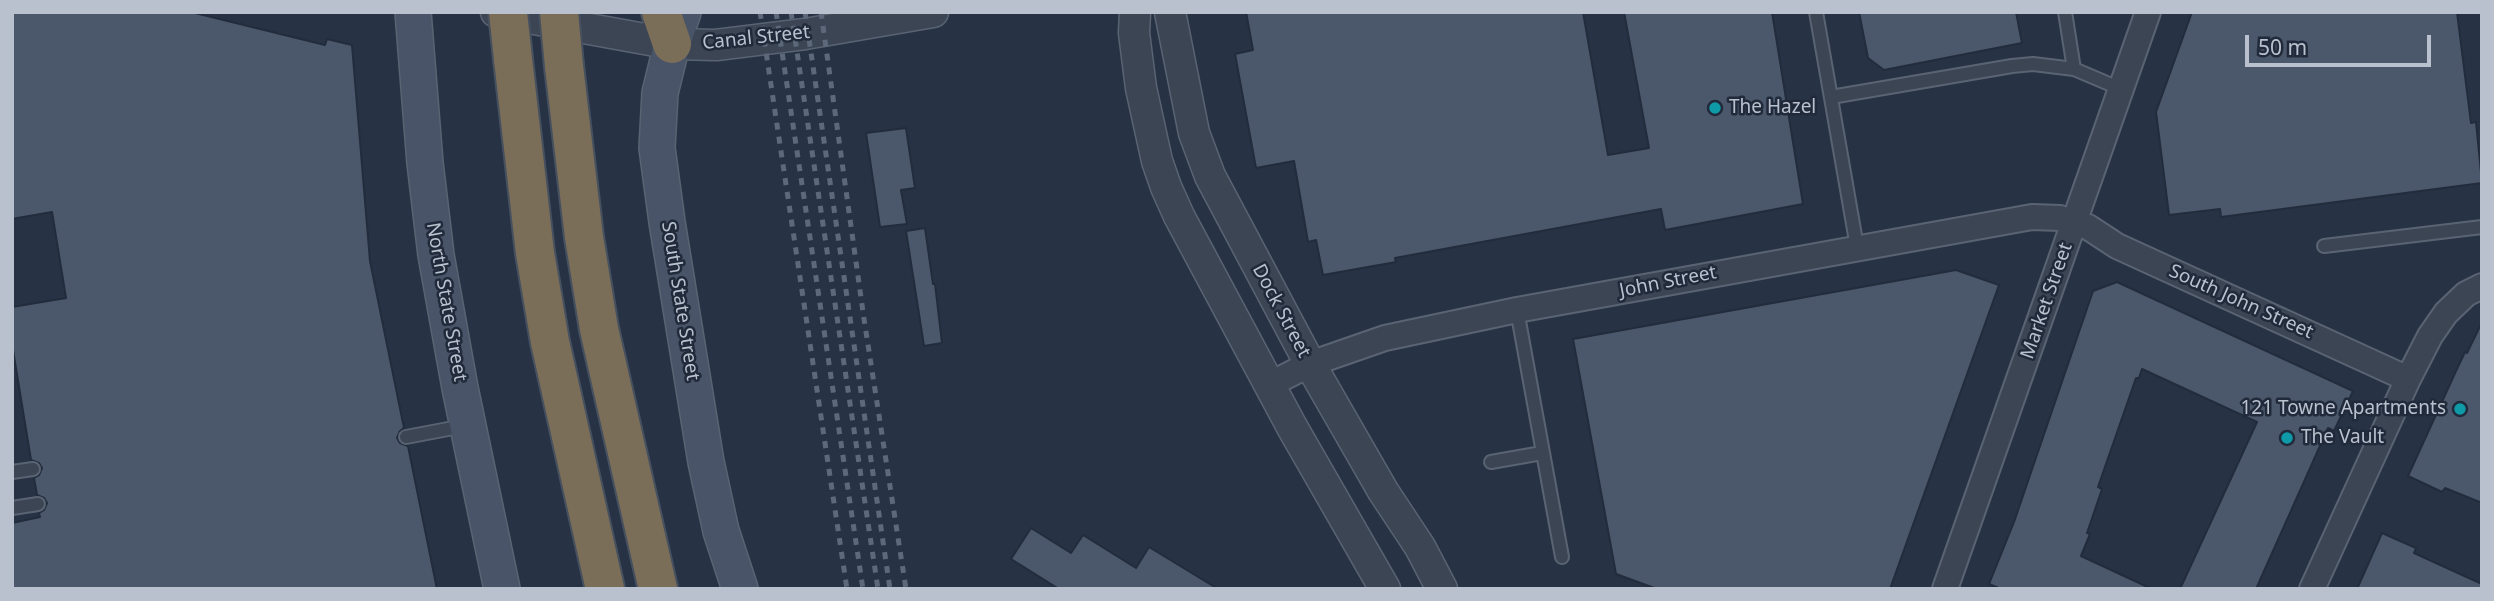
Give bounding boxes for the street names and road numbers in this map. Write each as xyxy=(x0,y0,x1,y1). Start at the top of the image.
street label: Canal Street xyxy=(701,21,811,55)
street label: South State Street xyxy=(656,220,704,382)
street label: North State Street xyxy=(421,221,471,383)
street label: Market Street xyxy=(2016,240,2078,362)
street label: Dock Street xyxy=(1247,260,1315,362)
street label: South John Street xyxy=(2165,260,2317,344)
street label: John Street xyxy=(1618,261,1718,303)

